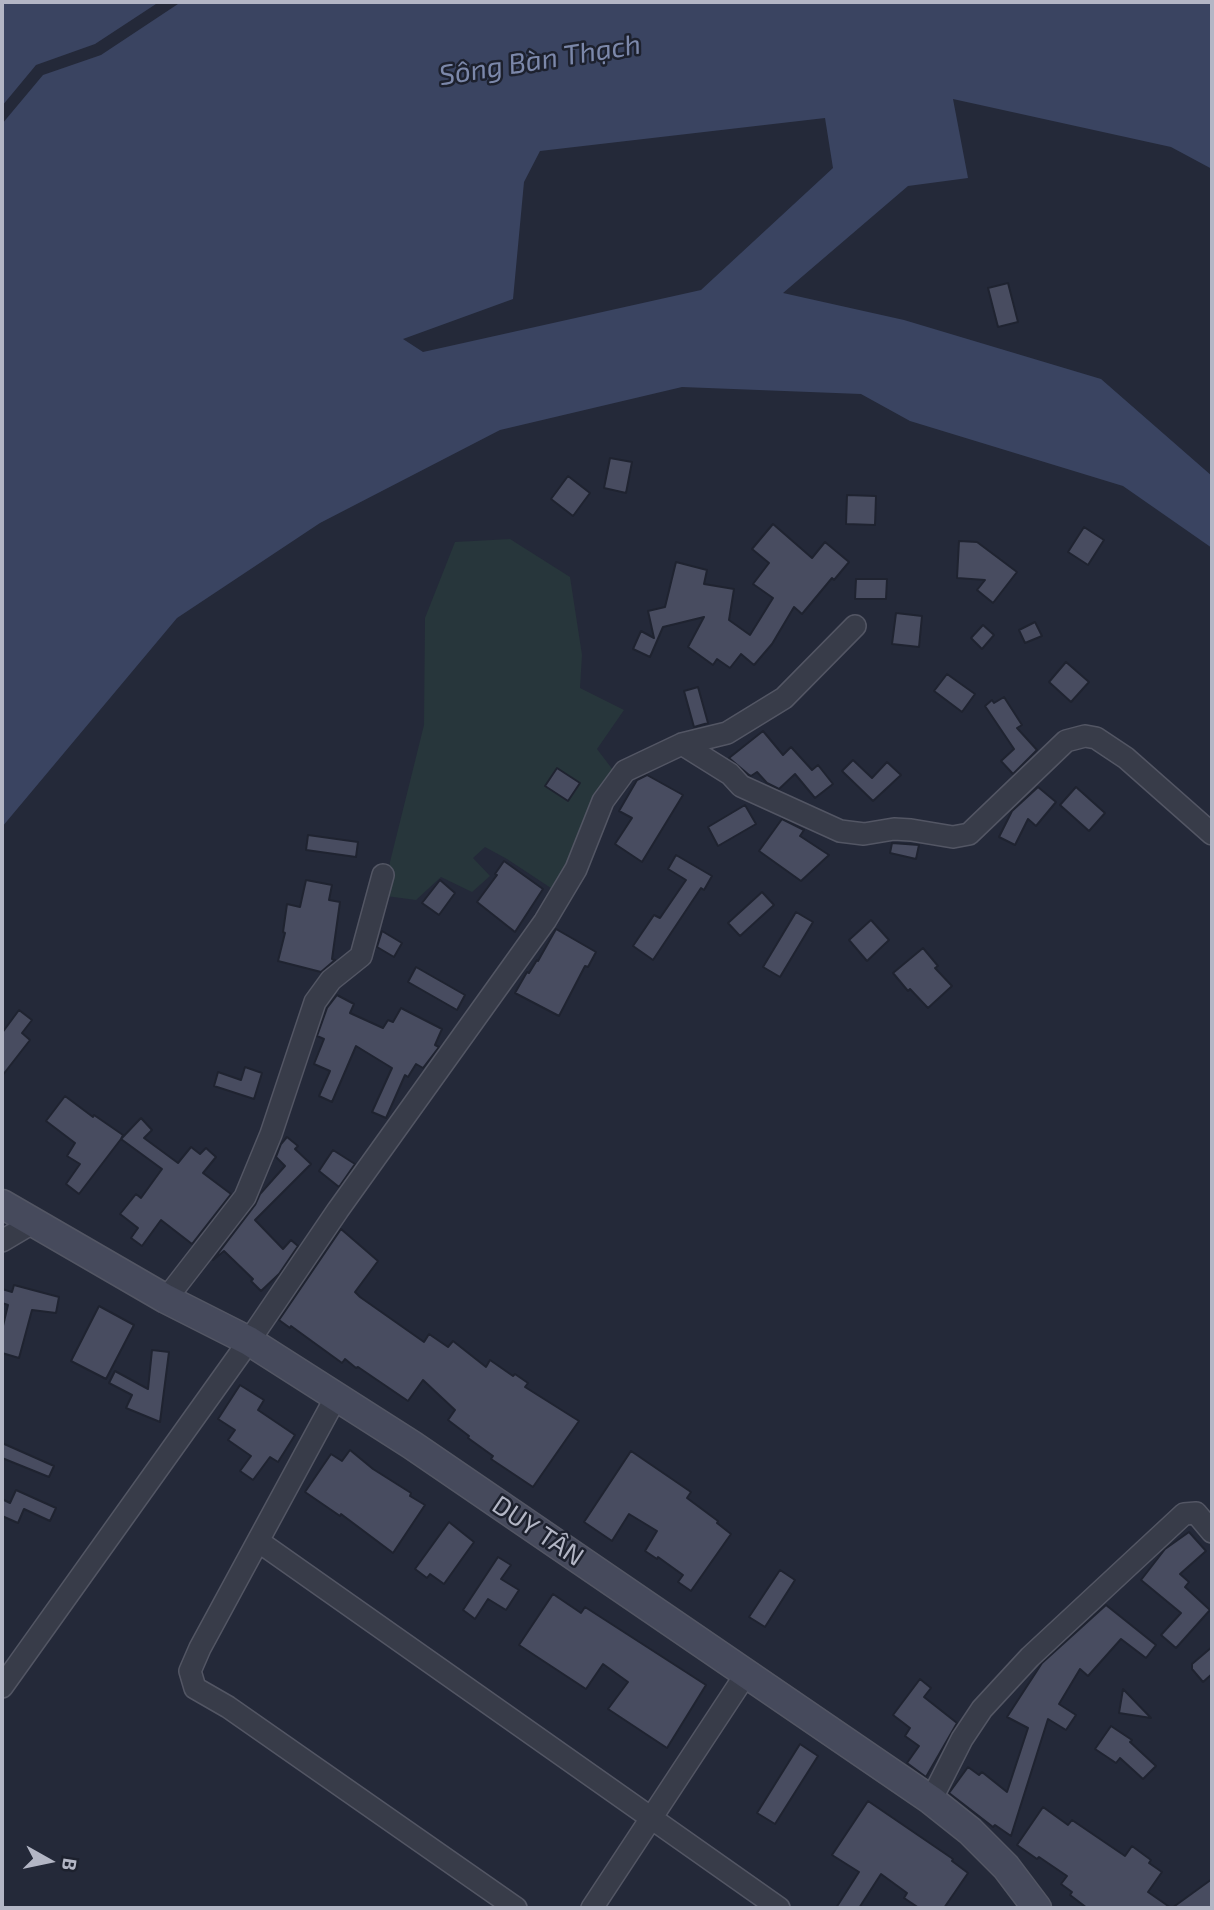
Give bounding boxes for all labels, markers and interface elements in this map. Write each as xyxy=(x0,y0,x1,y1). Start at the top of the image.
water label: Sông Bàn Thạch xyxy=(437,27,643,93)
street label: DUY TÂN xyxy=(486,1489,590,1573)
north arrow xyxy=(14,1826,84,1896)
text: B xyxy=(58,1857,83,1872)

